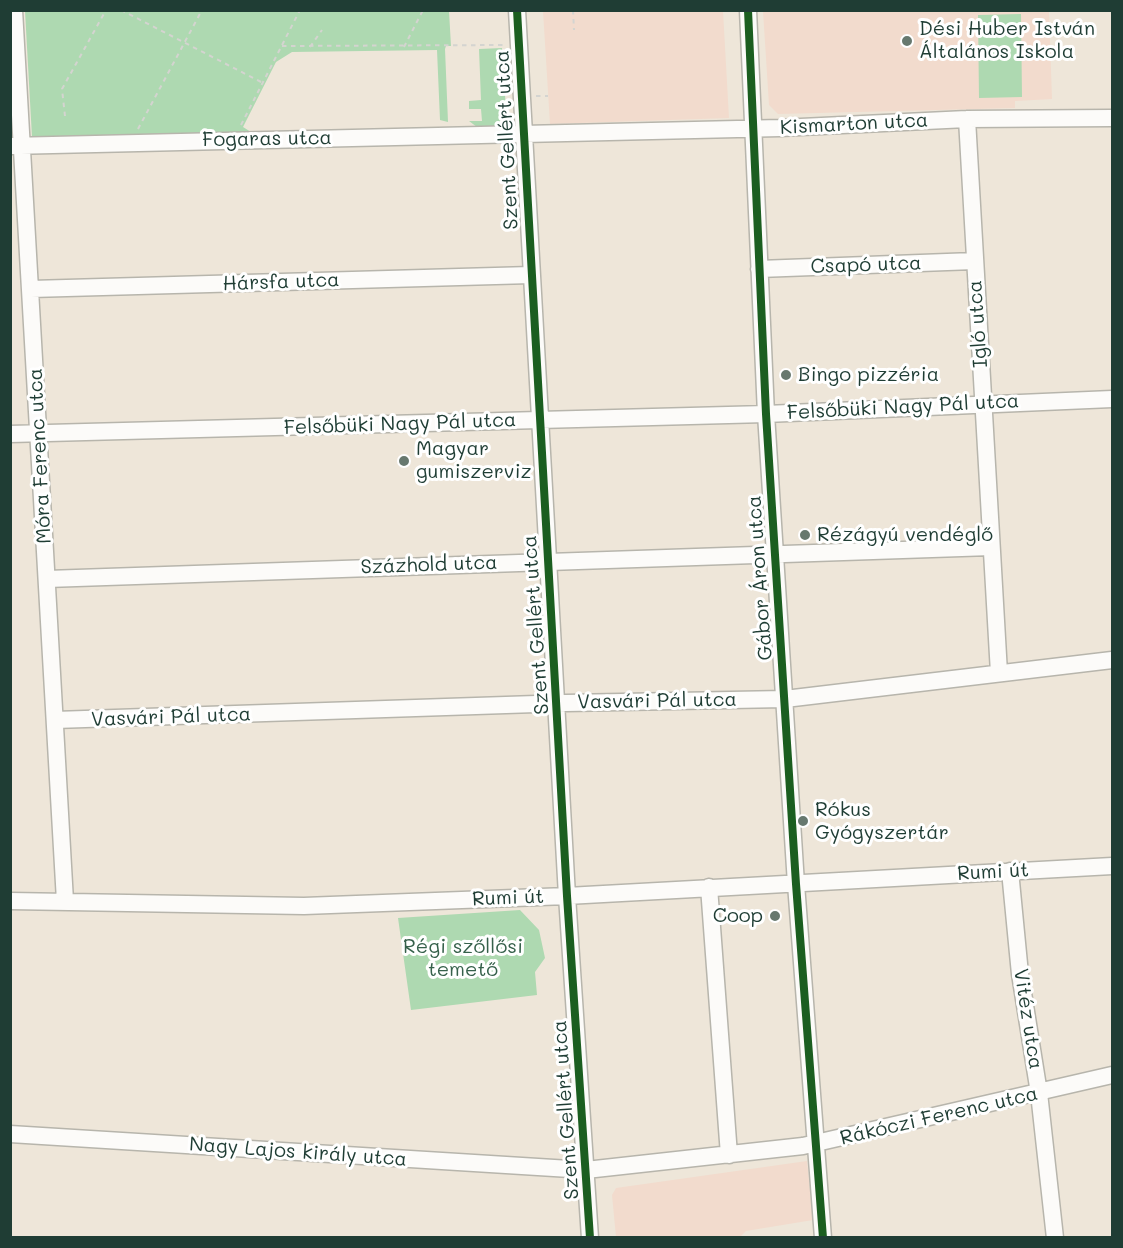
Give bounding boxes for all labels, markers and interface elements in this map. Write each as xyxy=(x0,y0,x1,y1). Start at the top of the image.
place label: Dési Huber István Általános Iskola xyxy=(919,17,1095,64)
marker: Dési Huber István Általános Iskola xyxy=(900,34,914,48)
street label: Szent Gellért utca xyxy=(490,50,524,230)
street label: Kismarton utca xyxy=(779,108,929,140)
street label: Fogaras utca xyxy=(202,126,332,152)
street label: Csapó utca xyxy=(810,251,922,279)
street label: Hársfa utca xyxy=(222,268,340,296)
street label: Igló utca xyxy=(963,279,993,369)
place label: Bingo pizzéria xyxy=(798,363,939,387)
street label: Móra Ferenc utca xyxy=(23,368,57,544)
marker: Bingo pizzéria xyxy=(779,368,793,382)
street label: Felsőbüki Nagy Pál utca xyxy=(786,389,1020,425)
street label: Felsőbüki Nagy Pál utca xyxy=(283,408,517,440)
place label: Magyar gumiszerviz xyxy=(416,437,532,484)
marker: Magyar gumiszerviz xyxy=(397,454,411,468)
street label: Gábor Áron utca xyxy=(742,495,778,661)
place label: Rézágyú vendéglő xyxy=(817,523,993,547)
marker: Rézágyú vendéglő xyxy=(798,528,812,542)
street label: Szent Gellért utca xyxy=(518,534,554,716)
street label: Százhold utca xyxy=(360,551,498,579)
street label: Vasvári Pál utca xyxy=(577,688,737,714)
street label: Vasvári Pál utca xyxy=(91,702,251,732)
place label: Rókus Gyógyszertár xyxy=(815,798,949,845)
marker: Rókus Gyógyszertár xyxy=(796,814,810,828)
street label: Rumi út xyxy=(956,858,1030,886)
street label: Rumi út xyxy=(472,885,544,911)
place label: Coop xyxy=(713,904,763,928)
marker: Coop xyxy=(768,909,782,923)
park label: Régi szőllősi temető xyxy=(403,935,523,982)
street label: Vitéz utca xyxy=(1008,967,1048,1071)
street label: Szent Gellért utca xyxy=(548,1019,584,1201)
street label: Rákóczi Ferenc utca xyxy=(838,1082,1040,1150)
street label: Nagy Lajos király utca xyxy=(188,1132,408,1172)

